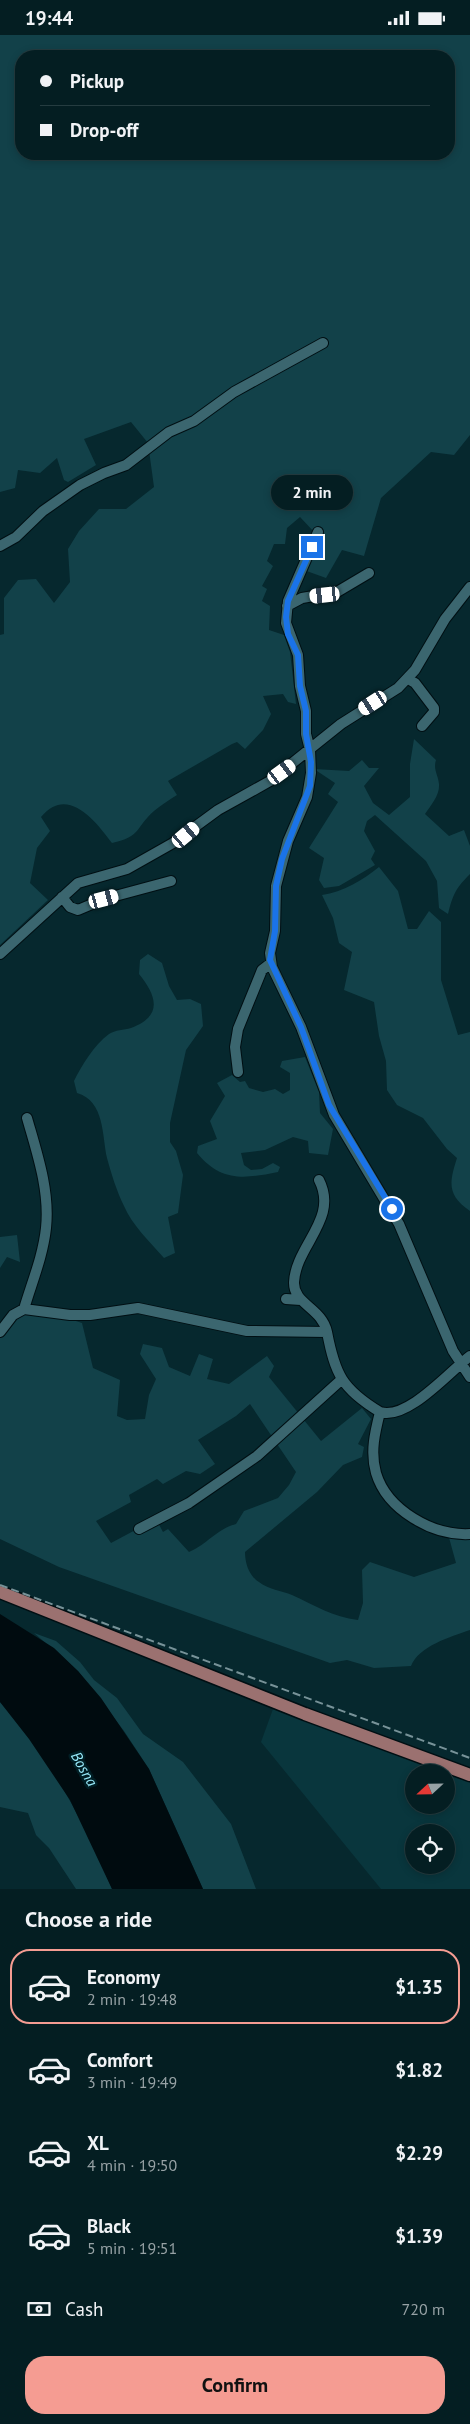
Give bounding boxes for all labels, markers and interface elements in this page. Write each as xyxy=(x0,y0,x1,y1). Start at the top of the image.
text: 19:44 xyxy=(25,6,73,30)
text: Pickup xyxy=(70,69,124,93)
text: Drop-off xyxy=(70,118,138,142)
callout: 2 min xyxy=(271,475,353,509)
text: 2 min xyxy=(292,482,332,502)
route end xyxy=(301,536,323,558)
car xyxy=(309,586,340,604)
car xyxy=(356,689,389,717)
car xyxy=(265,757,298,787)
car xyxy=(169,820,202,850)
car xyxy=(87,888,120,910)
route start xyxy=(381,1198,403,1220)
water label: Bosna xyxy=(67,1748,102,1790)
north arrow xyxy=(405,1764,455,1814)
map controls xyxy=(405,1764,455,1874)
button: locate xyxy=(405,1824,455,1874)
text: Choose a ride xyxy=(25,1905,152,1933)
icon: car xyxy=(27,1964,72,2009)
text: Economy xyxy=(87,1965,160,1989)
text: $1.35 xyxy=(395,1975,443,1999)
text: 2 min · 19:48 xyxy=(87,1989,177,2009)
icon: car xyxy=(27,2047,72,2092)
text: Comfort xyxy=(87,2048,153,2072)
text: $1.82 xyxy=(395,2058,443,2082)
text: 3 min · 19:49 xyxy=(87,2072,177,2092)
icon: car xyxy=(27,2130,72,2175)
text: XL xyxy=(87,2131,109,2155)
text: $2.29 xyxy=(395,2141,443,2165)
text: 4 min · 19:50 xyxy=(87,2155,177,2175)
icon: car xyxy=(27,2213,72,2258)
text: Black xyxy=(87,2214,131,2238)
text: $1.39 xyxy=(395,2224,443,2248)
text: 5 min · 19:51 xyxy=(87,2238,177,2258)
icon: cash xyxy=(25,2295,53,2323)
text: Cash xyxy=(65,2297,103,2321)
text: 720 m xyxy=(402,2299,445,2319)
button: Confirm xyxy=(25,2356,445,2414)

